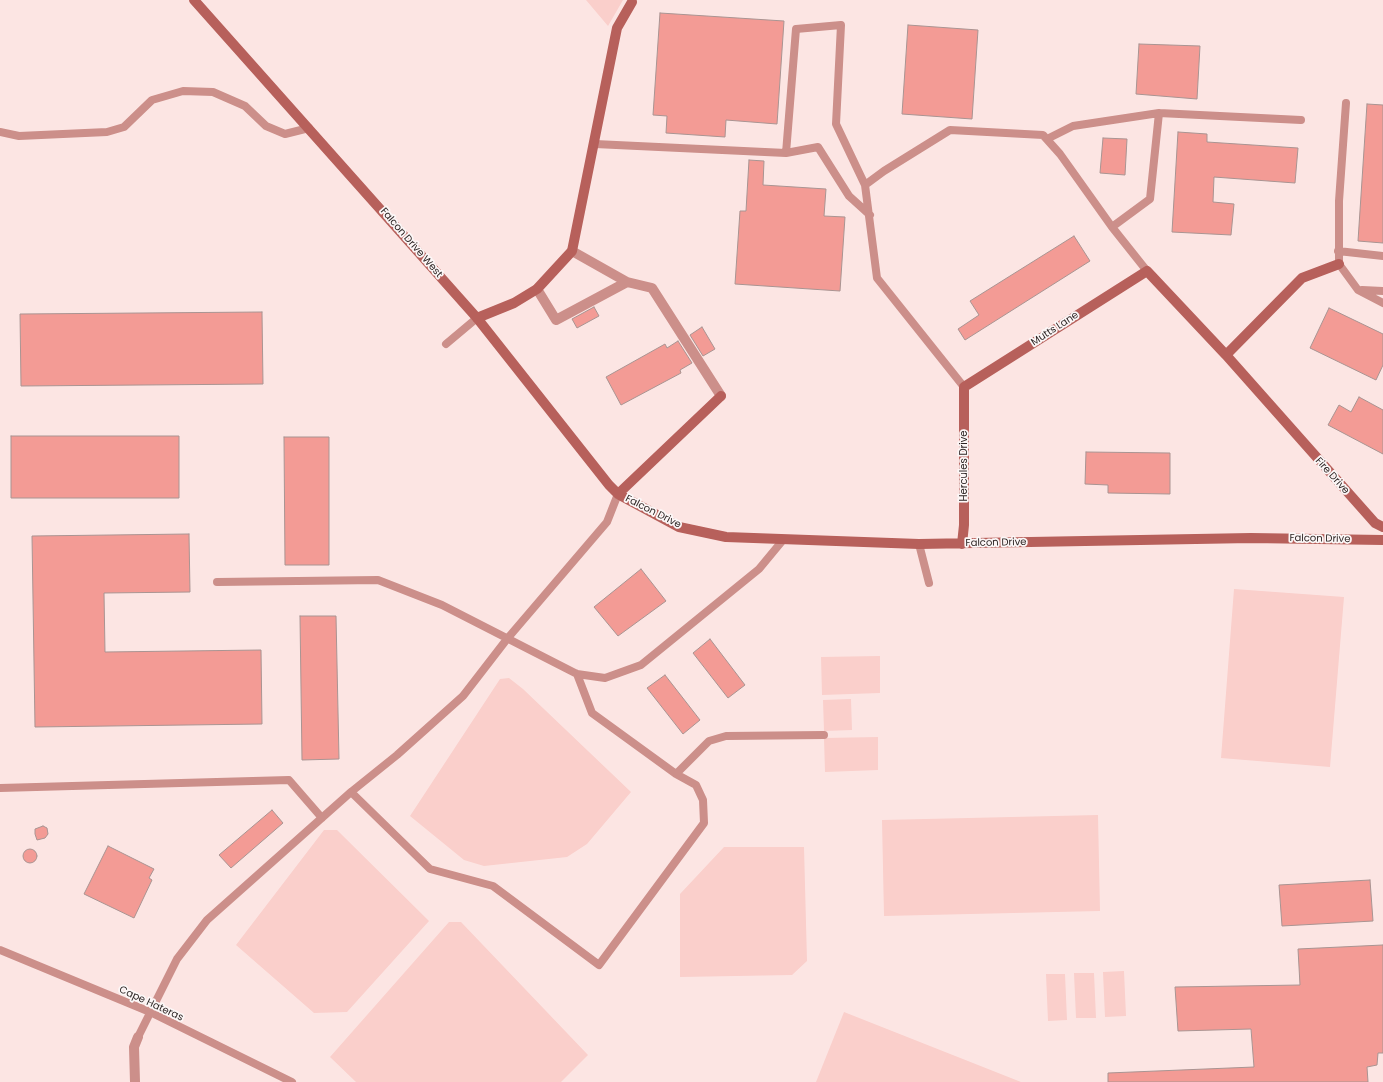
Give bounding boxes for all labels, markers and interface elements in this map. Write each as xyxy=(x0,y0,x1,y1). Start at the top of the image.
street label: Falcon Drive West xyxy=(377,206,445,280)
street label: Mutts Lane xyxy=(1029,309,1081,349)
street label: Hercules Drive xyxy=(958,431,970,501)
street label: Fire Drive xyxy=(1312,455,1352,497)
street label: Falcon Drive xyxy=(623,493,683,531)
street label: Falcon Drive xyxy=(1289,532,1351,546)
street label: Falcon Drive xyxy=(965,536,1027,550)
street label: Cape Hateras xyxy=(117,984,185,1024)

